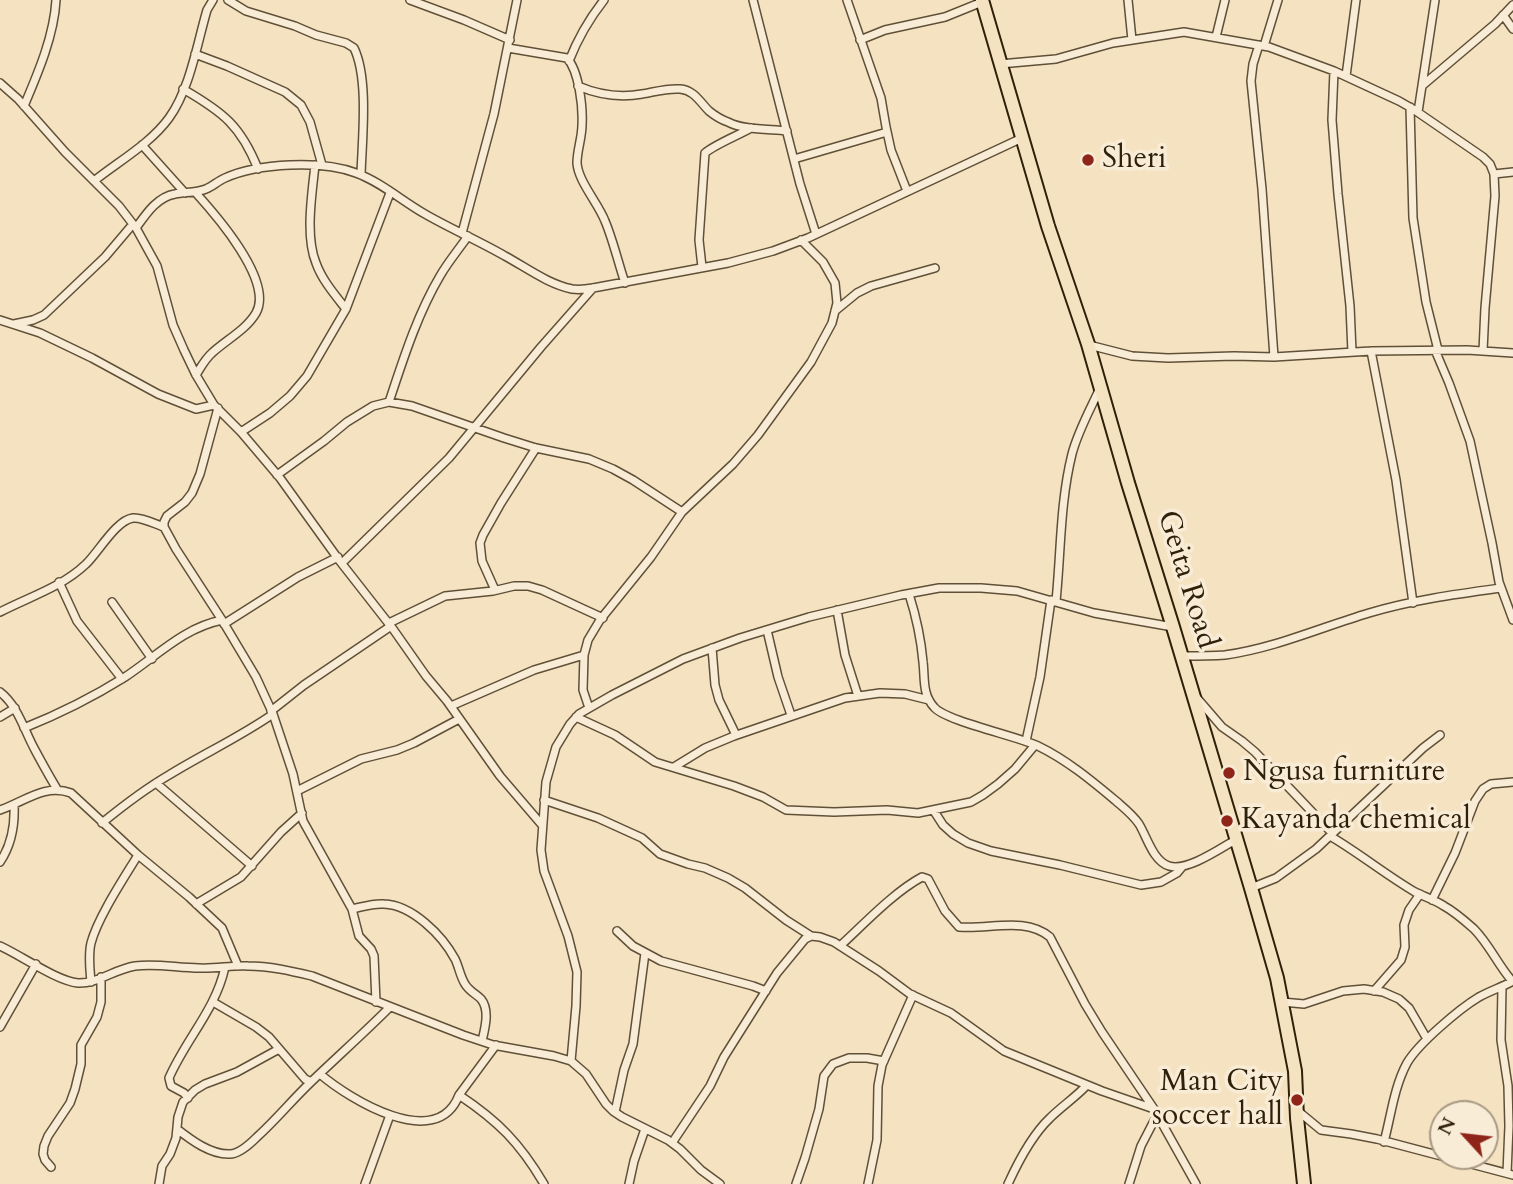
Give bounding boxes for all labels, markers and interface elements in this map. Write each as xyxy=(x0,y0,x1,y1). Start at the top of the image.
place label: Sheri xyxy=(1102,142,1166,178)
marker: Sheri xyxy=(1080,152,1096,168)
street label: Geita Road xyxy=(1148,507,1224,653)
place label: Ngusa furniture xyxy=(1243,755,1445,791)
marker: Ngusa furniture xyxy=(1221,765,1237,781)
place label: Kayanda chemical xyxy=(1241,803,1471,839)
marker: Kayanda chemical xyxy=(1219,813,1235,829)
place label: Man City soccer hall xyxy=(1152,1065,1283,1136)
marker: Man City soccer hall xyxy=(1289,1092,1305,1108)
north arrow xyxy=(1429,1100,1499,1170)
text: N xyxy=(1432,1113,1462,1140)

